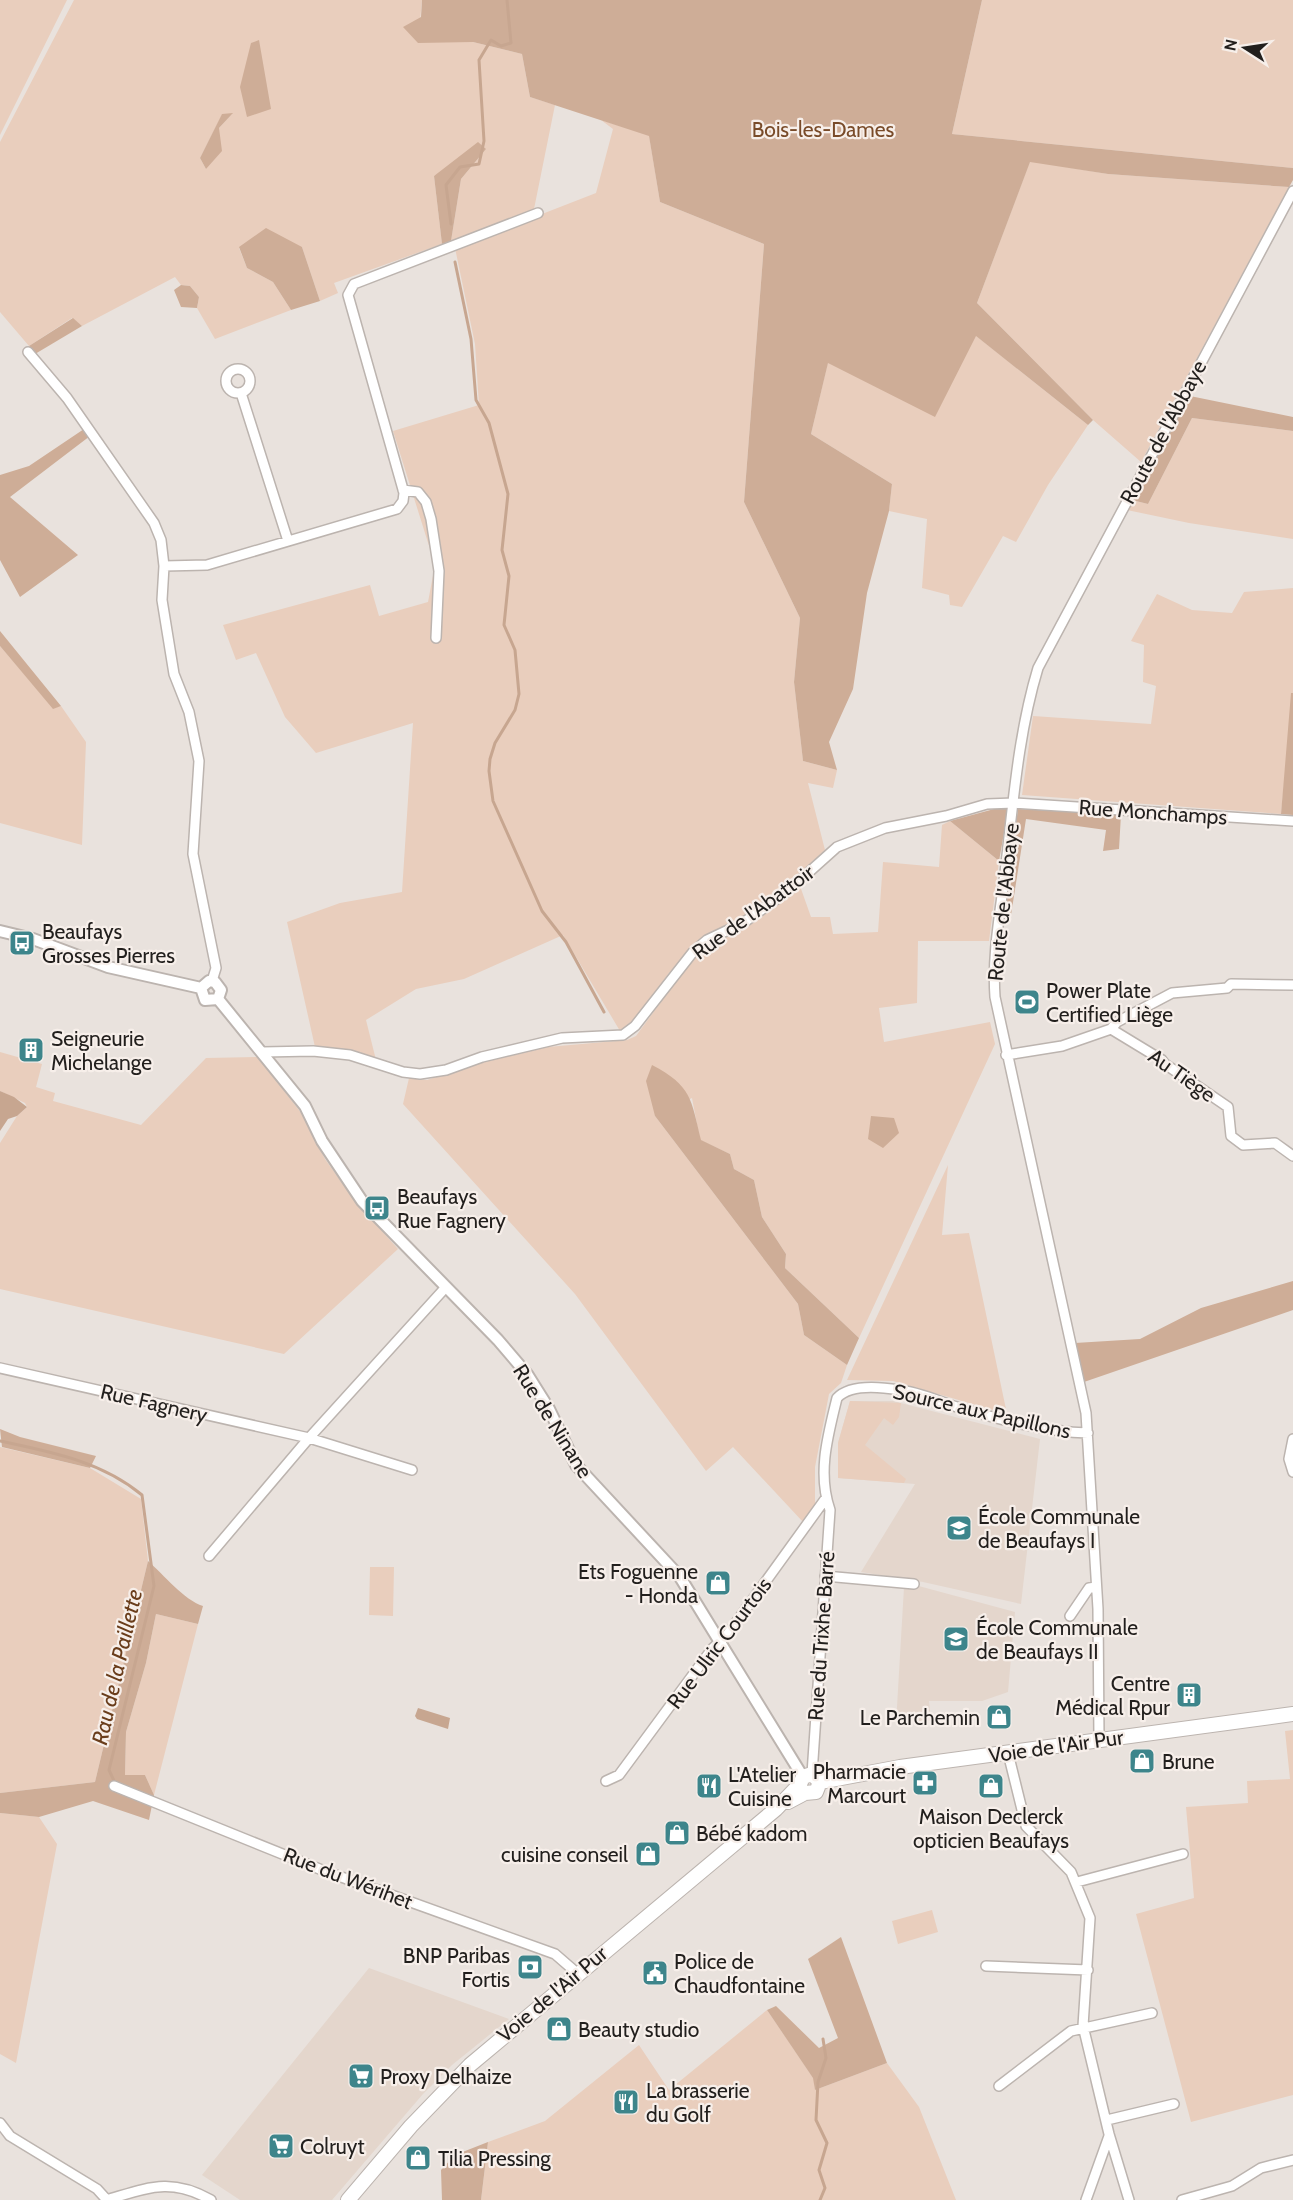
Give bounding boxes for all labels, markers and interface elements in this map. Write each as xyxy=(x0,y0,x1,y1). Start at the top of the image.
north arrow xyxy=(1215,18,1275,78)
text: N xyxy=(1220,37,1241,52)
park label: Bois-les-Dames xyxy=(752,117,894,142)
street label: Route de l'Abbaye xyxy=(1115,356,1211,508)
street label: Rue Monchamps xyxy=(1078,794,1228,830)
street label: Route de l'Abbaye xyxy=(982,821,1024,982)
street label: Rue de l'Abattoir xyxy=(687,859,819,965)
place label: Beaufays Grosses Pierres xyxy=(42,919,175,968)
bus stop icon: Beaufays Grosses Pierres xyxy=(7,928,37,958)
place label: Power Plate Certified Liège xyxy=(1046,978,1173,1027)
sports icon: Power Plate Certified Liège xyxy=(1012,987,1042,1017)
place label: Seigneurie Michelange xyxy=(51,1026,152,1075)
building icon: Seigneurie Michelange xyxy=(16,1035,46,1065)
street label: Au Tiège xyxy=(1144,1043,1220,1107)
place label: Beaufays Rue Fagnery xyxy=(397,1184,506,1233)
bus stop icon: Beaufays Rue Fagnery xyxy=(362,1193,392,1223)
street label: Rue de Ninane xyxy=(508,1360,598,1483)
street label: Source aux Papillons xyxy=(891,1378,1074,1444)
street label: Rue Fagnery xyxy=(98,1379,210,1428)
place label: École Communale de Beaufays I xyxy=(978,1504,1140,1553)
school or university icon: École Communale de Beaufays I xyxy=(944,1513,974,1543)
street label: Rue du Trixhe Barré xyxy=(803,1550,839,1722)
place label: Ets Foguenne - Honda xyxy=(578,1559,698,1608)
shop icon: Ets Foguenne - Honda xyxy=(703,1568,733,1598)
street label: Rue Ulric Courtois xyxy=(662,1572,777,1713)
water label: Rau de la Paillette xyxy=(86,1587,148,1747)
place label: École Communale de Beaufays II xyxy=(976,1615,1138,1664)
school or university icon: École Communale de Beaufays II xyxy=(941,1624,971,1654)
place label: Centre Médical Rpur xyxy=(1055,1671,1170,1720)
building icon: Centre Médical Rpur xyxy=(1174,1680,1204,1710)
shop icon: Le Parchemin xyxy=(984,1702,1014,1732)
place label: Le Parchemin xyxy=(860,1705,980,1730)
street label: Voie de l'Air Pur xyxy=(987,1724,1125,1768)
shop icon: Brune xyxy=(1127,1746,1157,1776)
place label: Brune xyxy=(1162,1749,1215,1774)
place label: Pharmacie Marcourt xyxy=(813,1759,906,1808)
place label: L'Atelier Cuisine xyxy=(728,1762,797,1811)
pharmacy icon: Pharmacie Marcourt xyxy=(910,1768,940,1798)
restaurant icon: L'Atelier Cuisine xyxy=(694,1771,724,1801)
shop icon: Maison Declerck opticien Beaufays xyxy=(976,1771,1006,1801)
place label: Maison Declerck opticien Beaufays xyxy=(913,1804,1069,1853)
shop icon: Bébé kadom xyxy=(662,1818,692,1848)
place label: Bébé kadom xyxy=(696,1821,807,1846)
shop icon: cuisine conseil xyxy=(633,1839,663,1869)
street label: Rue du Wérihet xyxy=(280,1842,416,1914)
place label: cuisine conseil xyxy=(501,1842,628,1867)
street label: Voie de l'Air Pur xyxy=(492,1941,612,2047)
place label: BNP Paribas Fortis xyxy=(403,1943,510,1992)
place label: Police de Chaudfontaine xyxy=(674,1949,805,1998)
bank icon: BNP Paribas Fortis xyxy=(515,1952,545,1982)
public building icon: Police de Chaudfontaine xyxy=(640,1958,670,1988)
shop icon: Beauty studio xyxy=(544,2014,574,2044)
place label: Beauty studio xyxy=(578,2017,699,2042)
supermarket icon: Proxy Delhaize xyxy=(346,2061,376,2091)
place label: Proxy Delhaize xyxy=(380,2064,512,2089)
place label: La brasserie du Golf xyxy=(646,2078,750,2127)
restaurant icon: La brasserie du Golf xyxy=(611,2087,641,2117)
supermarket icon: Colruyt xyxy=(266,2131,296,2161)
place label: Colruyt xyxy=(300,2134,364,2159)
shop icon: Tilia Pressing xyxy=(403,2143,433,2173)
place label: Tilia Pressing xyxy=(438,2146,551,2171)

